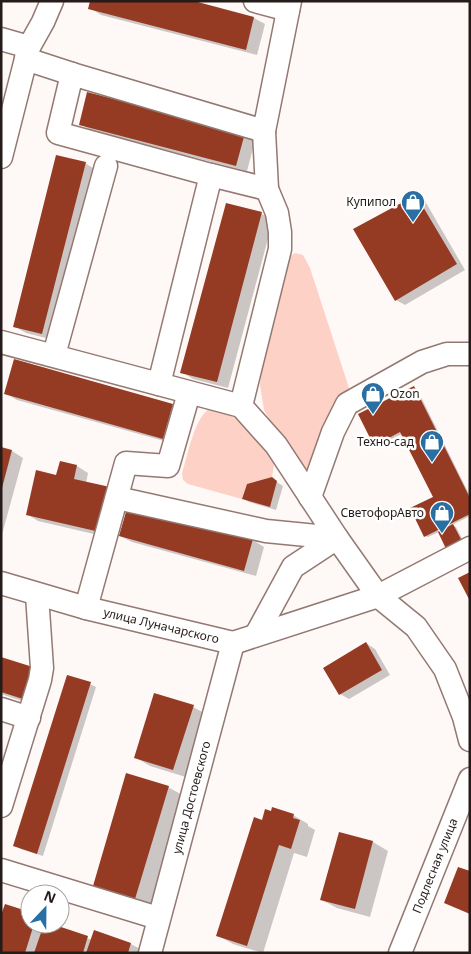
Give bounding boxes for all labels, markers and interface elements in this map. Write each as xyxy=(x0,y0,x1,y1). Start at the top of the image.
shop icon: Купипол xyxy=(400,189,426,223)
place label: Купипол xyxy=(346,193,396,210)
shop icon: Ozon xyxy=(360,381,386,415)
place label: Ozon xyxy=(390,385,420,402)
shop icon: Техно-сад xyxy=(419,429,445,463)
place label: Техно-сад xyxy=(357,433,415,450)
shop icon: СветофорАвто xyxy=(429,500,455,534)
place label: СветофорАвто xyxy=(340,504,424,521)
street label: улица Луначарского xyxy=(102,603,221,647)
street label: улица Достоевского xyxy=(168,739,214,856)
street label: Подлесная улица xyxy=(408,815,461,916)
north arrow xyxy=(20,884,70,934)
text: N xyxy=(41,886,59,907)

